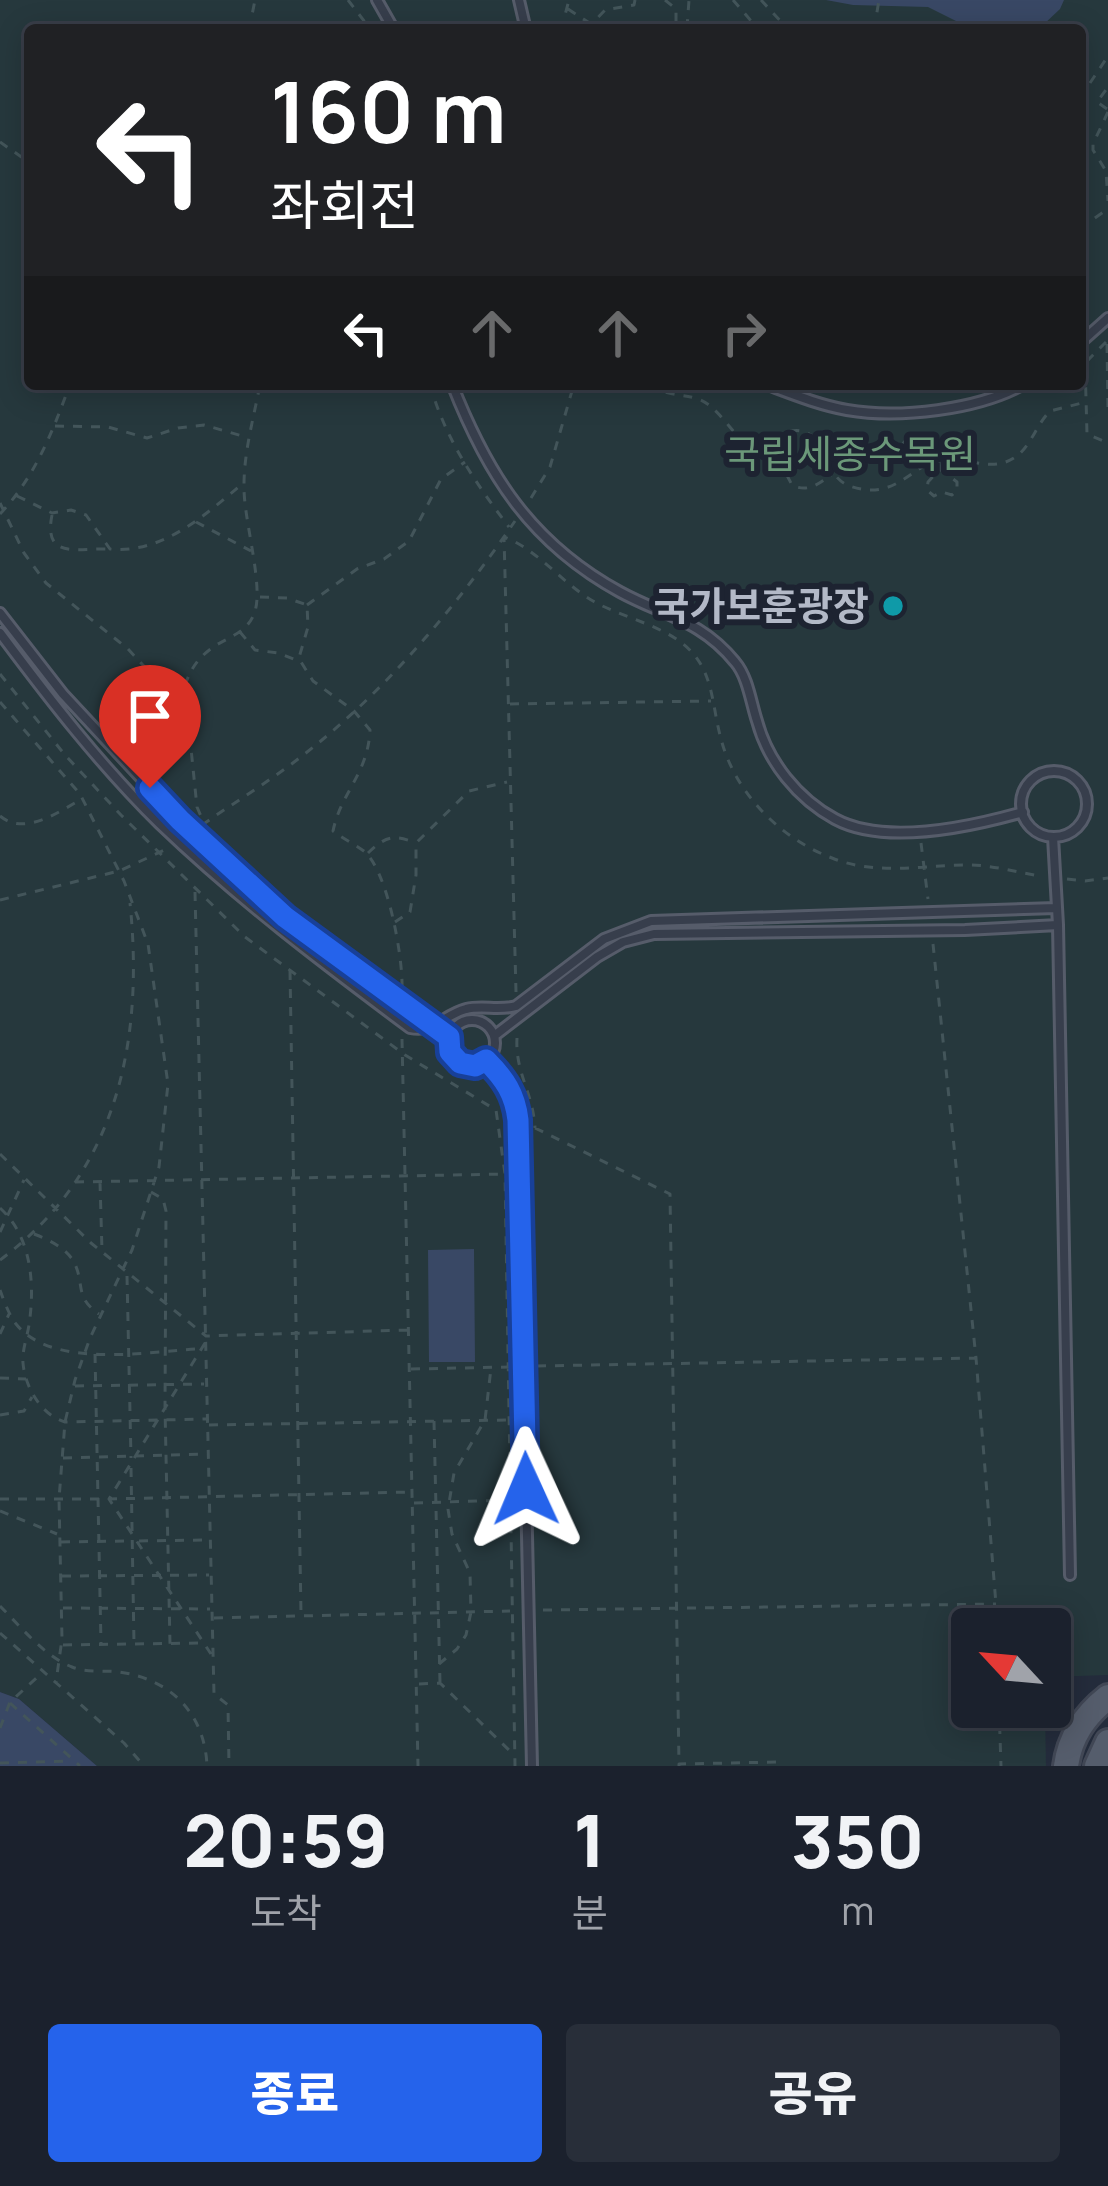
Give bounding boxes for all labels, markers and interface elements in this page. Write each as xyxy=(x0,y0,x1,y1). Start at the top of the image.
text: 160 m xyxy=(270,53,507,168)
icon: left xyxy=(72,72,228,228)
text: 좌회전 xyxy=(270,167,419,241)
icon: left xyxy=(333,300,399,366)
icon: ahead xyxy=(459,300,525,366)
icon: ahead xyxy=(585,300,651,366)
icon: right xyxy=(711,300,777,366)
park label: 국립세종수목원 xyxy=(724,426,976,480)
place label: 국가보훈광장 xyxy=(654,578,869,632)
marker: 국가보훈광장 xyxy=(880,593,906,619)
pin xyxy=(99,665,201,788)
icon: arrive xyxy=(117,683,183,749)
position arrow xyxy=(463,1426,589,1552)
north arrow xyxy=(951,1608,1071,1728)
map controls xyxy=(951,1608,1071,1728)
text: 20:59 xyxy=(183,1790,388,1889)
text: 1 xyxy=(573,1790,606,1889)
text: 350 xyxy=(791,1791,925,1890)
text: m xyxy=(841,1883,874,1937)
text: 도착 xyxy=(250,1885,322,1939)
text: 분 xyxy=(572,1885,608,1939)
button: 종료 xyxy=(48,2024,542,2162)
button: 공유 xyxy=(566,2024,1060,2162)

